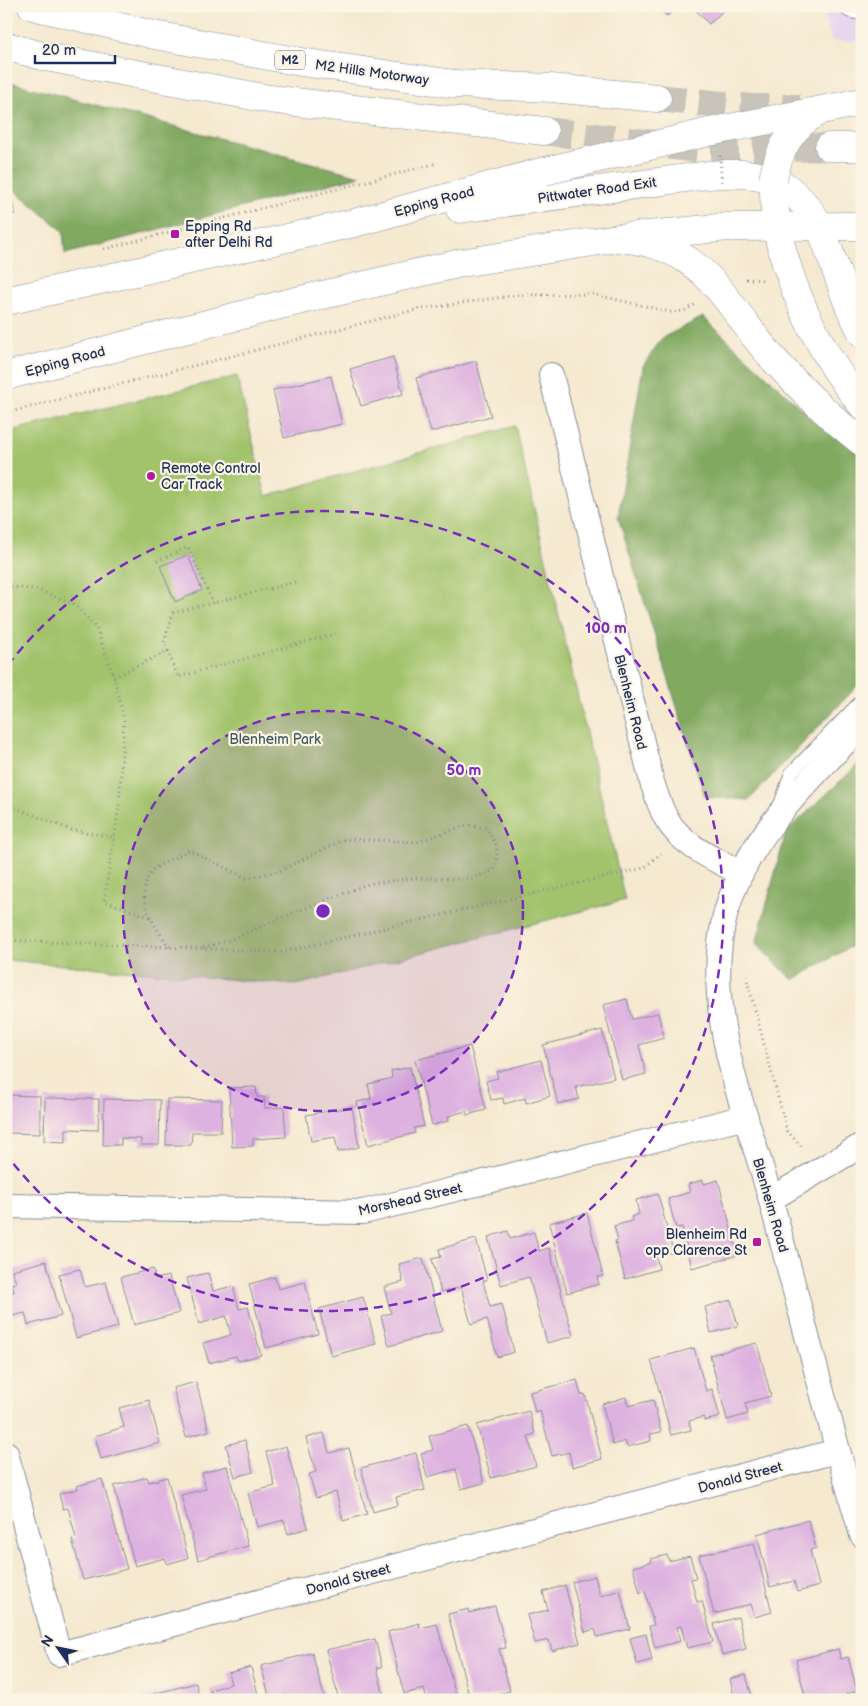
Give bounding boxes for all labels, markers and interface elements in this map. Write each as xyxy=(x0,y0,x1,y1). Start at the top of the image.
scale bar xyxy=(35,32,115,64)
text: 20 m xyxy=(42,41,76,60)
road number: M2 xyxy=(275,50,305,70)
street label: M2 Hills Motorway xyxy=(314,56,431,89)
street label: Pittwater Road Exit xyxy=(537,174,658,207)
street label: Epping Road xyxy=(392,183,476,220)
place label: Epping Rd after Delhi Rd xyxy=(185,218,272,251)
marker: Epping Rd after Delhi Rd xyxy=(169,228,181,240)
street label: Epping Road xyxy=(23,343,107,380)
place label: Remote Control Car Track xyxy=(161,460,261,493)
marker: Remote Control Car Track xyxy=(145,470,157,482)
text: 100 m xyxy=(585,619,627,638)
street label: Blenheim Road xyxy=(610,653,651,751)
park label: Blenheim Park xyxy=(229,731,321,748)
text: 50 m xyxy=(447,761,482,780)
centre of rings xyxy=(314,902,332,920)
street label: Blenheim Road xyxy=(749,1156,792,1254)
street label: Morshead Street xyxy=(357,1179,464,1220)
place label: Blenheim Rd opp Clarence St xyxy=(645,1226,748,1259)
marker: Blenheim Rd opp Clarence St xyxy=(751,1236,763,1248)
street label: Donald Street xyxy=(696,1458,785,1497)
street label: Donald Street xyxy=(304,1560,393,1599)
north arrow xyxy=(32,1624,82,1674)
text: N xyxy=(38,1632,58,1650)

